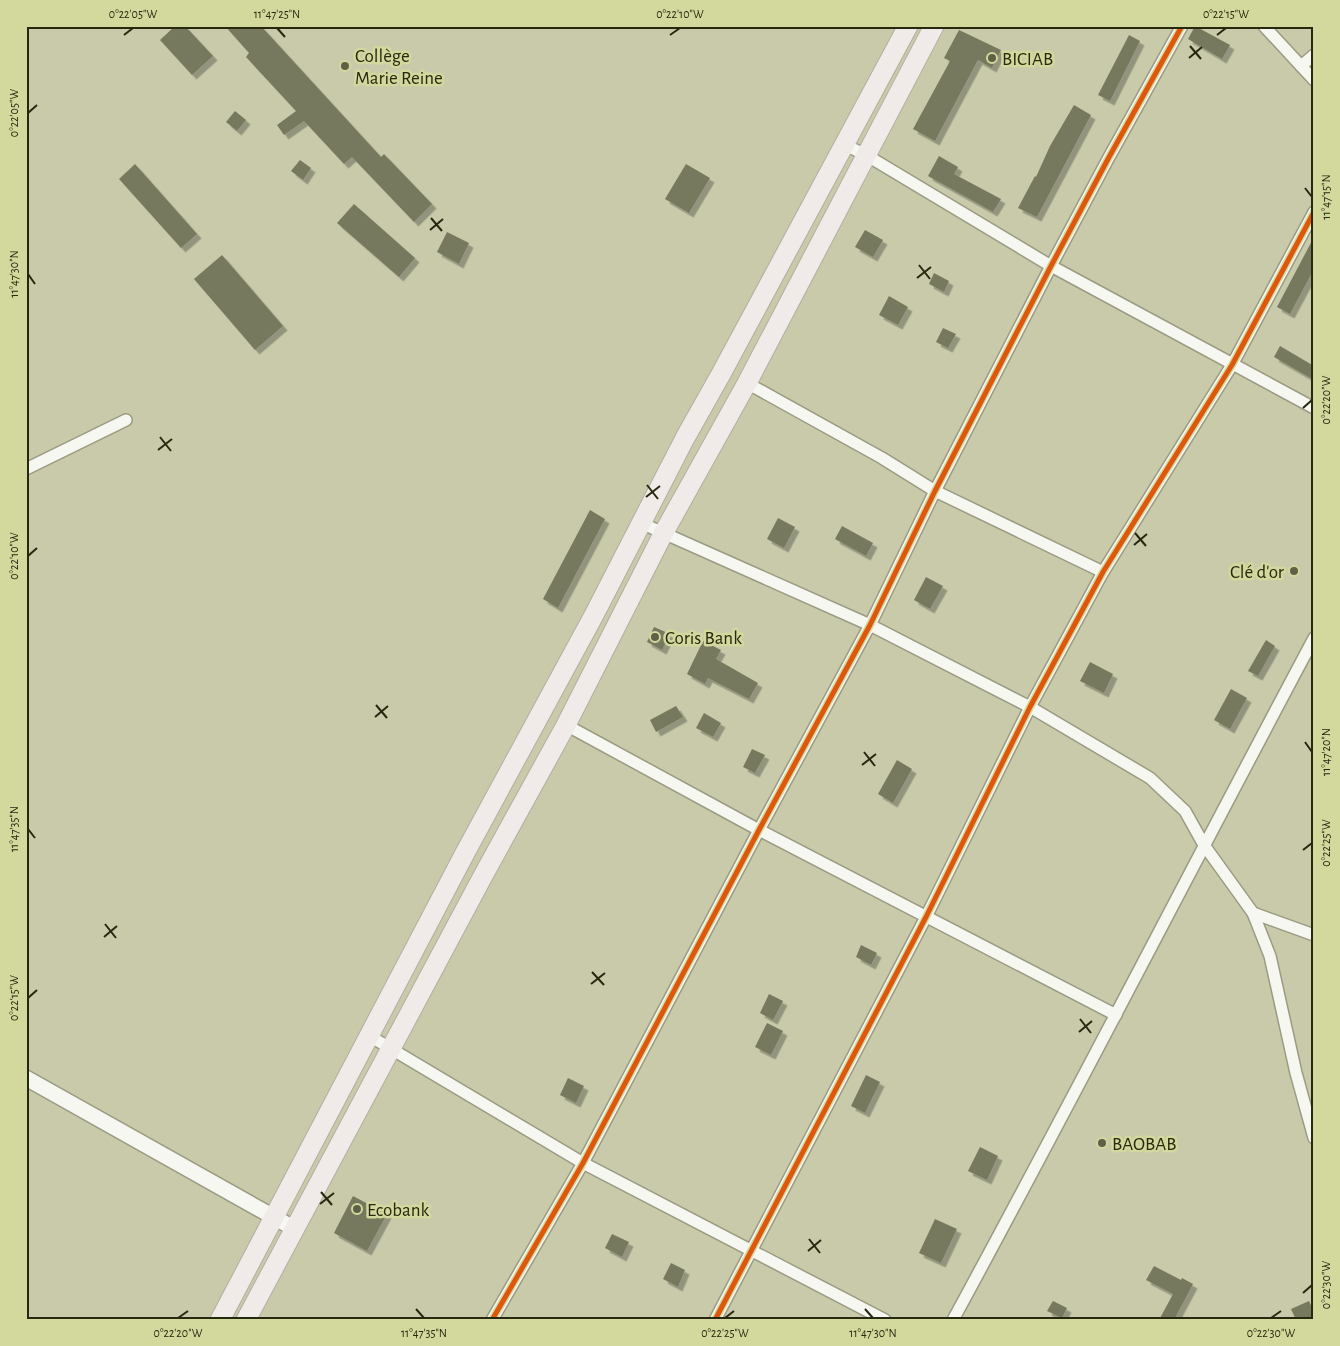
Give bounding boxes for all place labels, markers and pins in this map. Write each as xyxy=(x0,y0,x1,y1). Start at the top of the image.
place label: Collège Marie Reine xyxy=(355,47,443,88)
place label: BICIAB xyxy=(1002,50,1053,69)
marker: BICIAB xyxy=(986,52,998,64)
marker: Collège Marie Reine xyxy=(339,60,351,72)
place label: Clé d'or xyxy=(1230,563,1284,582)
marker: Clé d'or xyxy=(1288,565,1300,577)
place label: Coris Bank xyxy=(665,629,742,648)
marker: Coris Bank xyxy=(649,631,661,643)
place label: BAOBAB xyxy=(1112,1135,1176,1154)
marker: BAOBAB xyxy=(1096,1137,1108,1149)
place label: Ecobank xyxy=(367,1201,429,1220)
marker: Ecobank xyxy=(351,1203,363,1215)

